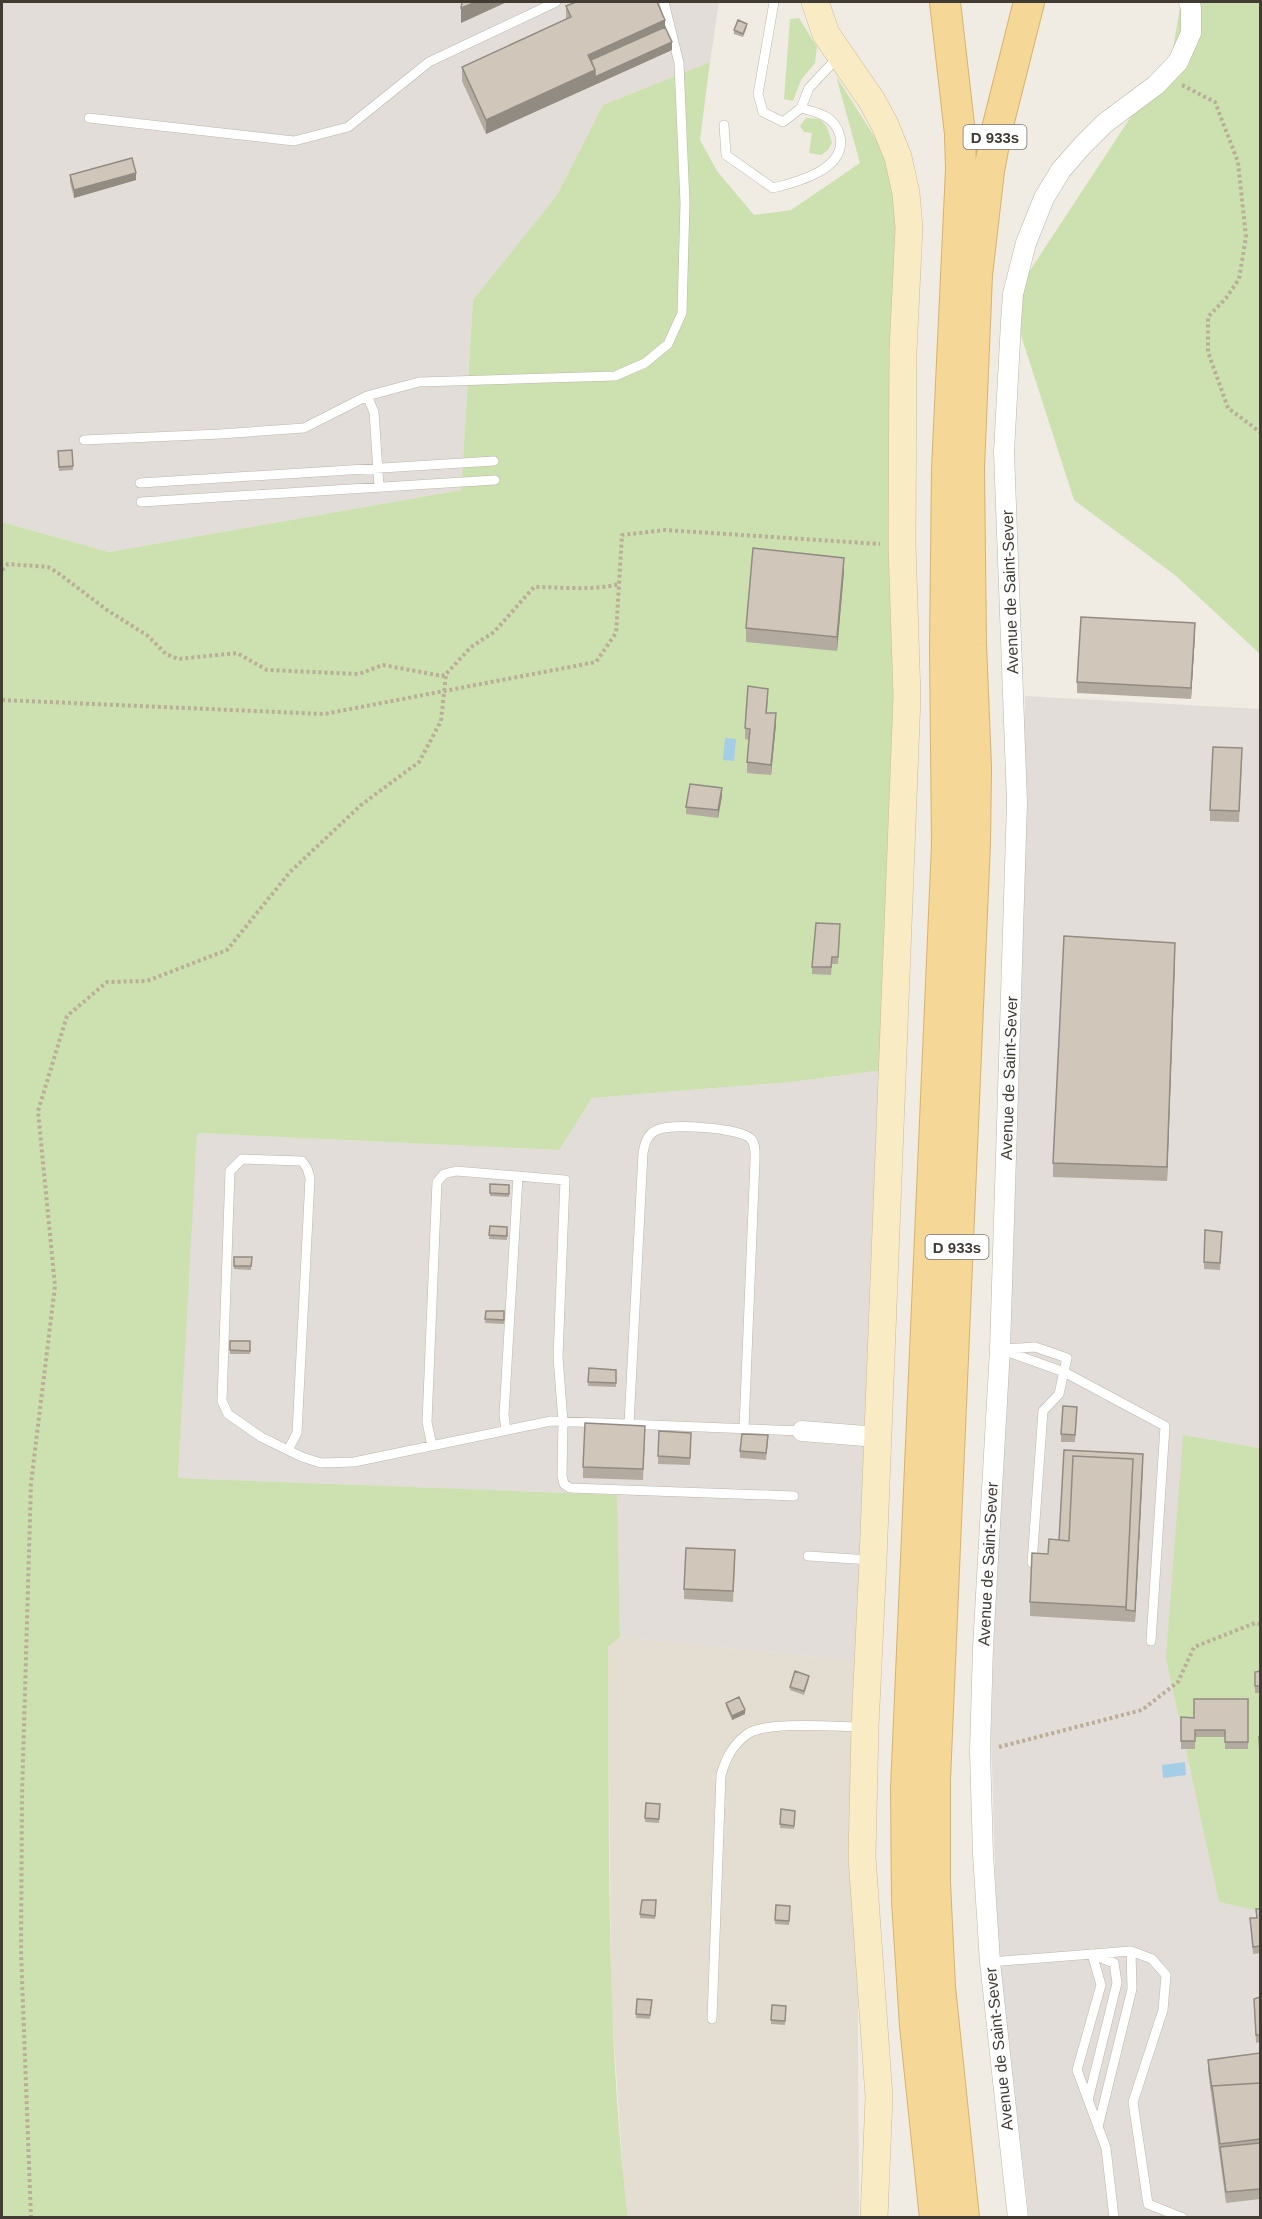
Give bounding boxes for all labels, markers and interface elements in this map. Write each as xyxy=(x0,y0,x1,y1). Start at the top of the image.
road number: D 933s xyxy=(964,125,1026,149)
street label: Avenue de Saint-Sever xyxy=(999,509,1021,674)
street label: Avenue de Saint-Sever xyxy=(998,995,1020,1160)
road number: D 933s xyxy=(926,1235,988,1259)
street label: Avenue de Saint-Sever xyxy=(975,1481,1001,1646)
street label: Avenue de Saint-Sever xyxy=(982,1966,1016,2132)

